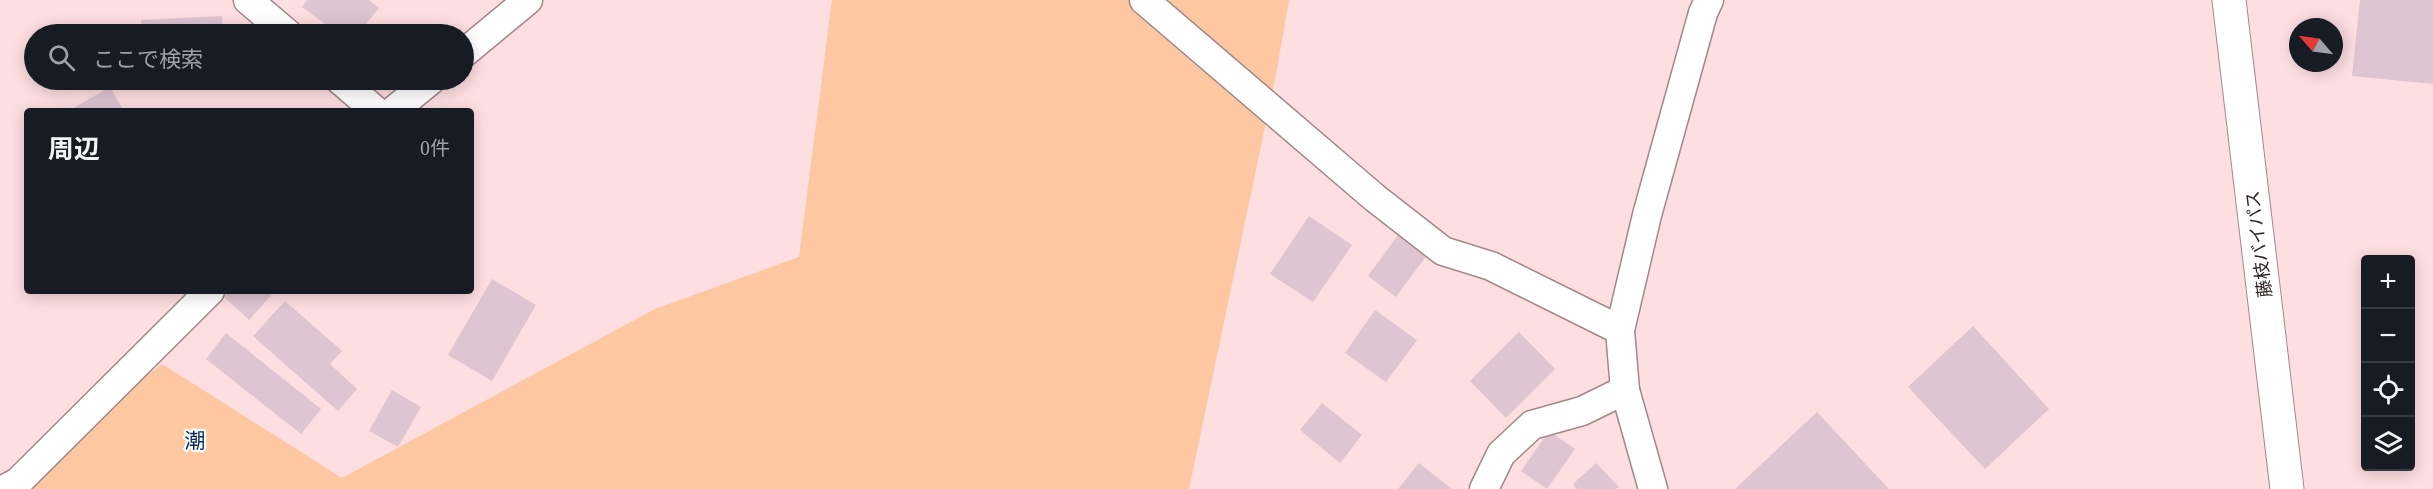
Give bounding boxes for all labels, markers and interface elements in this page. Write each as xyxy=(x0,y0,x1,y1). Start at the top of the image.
north arrow xyxy=(2289,18,2343,72)
search box xyxy=(24,24,474,90)
icon: search xyxy=(45,41,78,74)
text: ここで検索 xyxy=(93,44,203,74)
text: 周辺 xyxy=(48,131,100,167)
text: 0件 xyxy=(420,134,450,162)
street label: 藤枝バイパス xyxy=(2240,189,2277,299)
map controls xyxy=(2361,255,2415,471)
button: + xyxy=(2361,255,2415,309)
button: − xyxy=(2361,309,2415,363)
button: locate xyxy=(2361,363,2415,417)
button: layers xyxy=(2361,417,2415,471)
district label: 潮 xyxy=(185,426,206,455)

